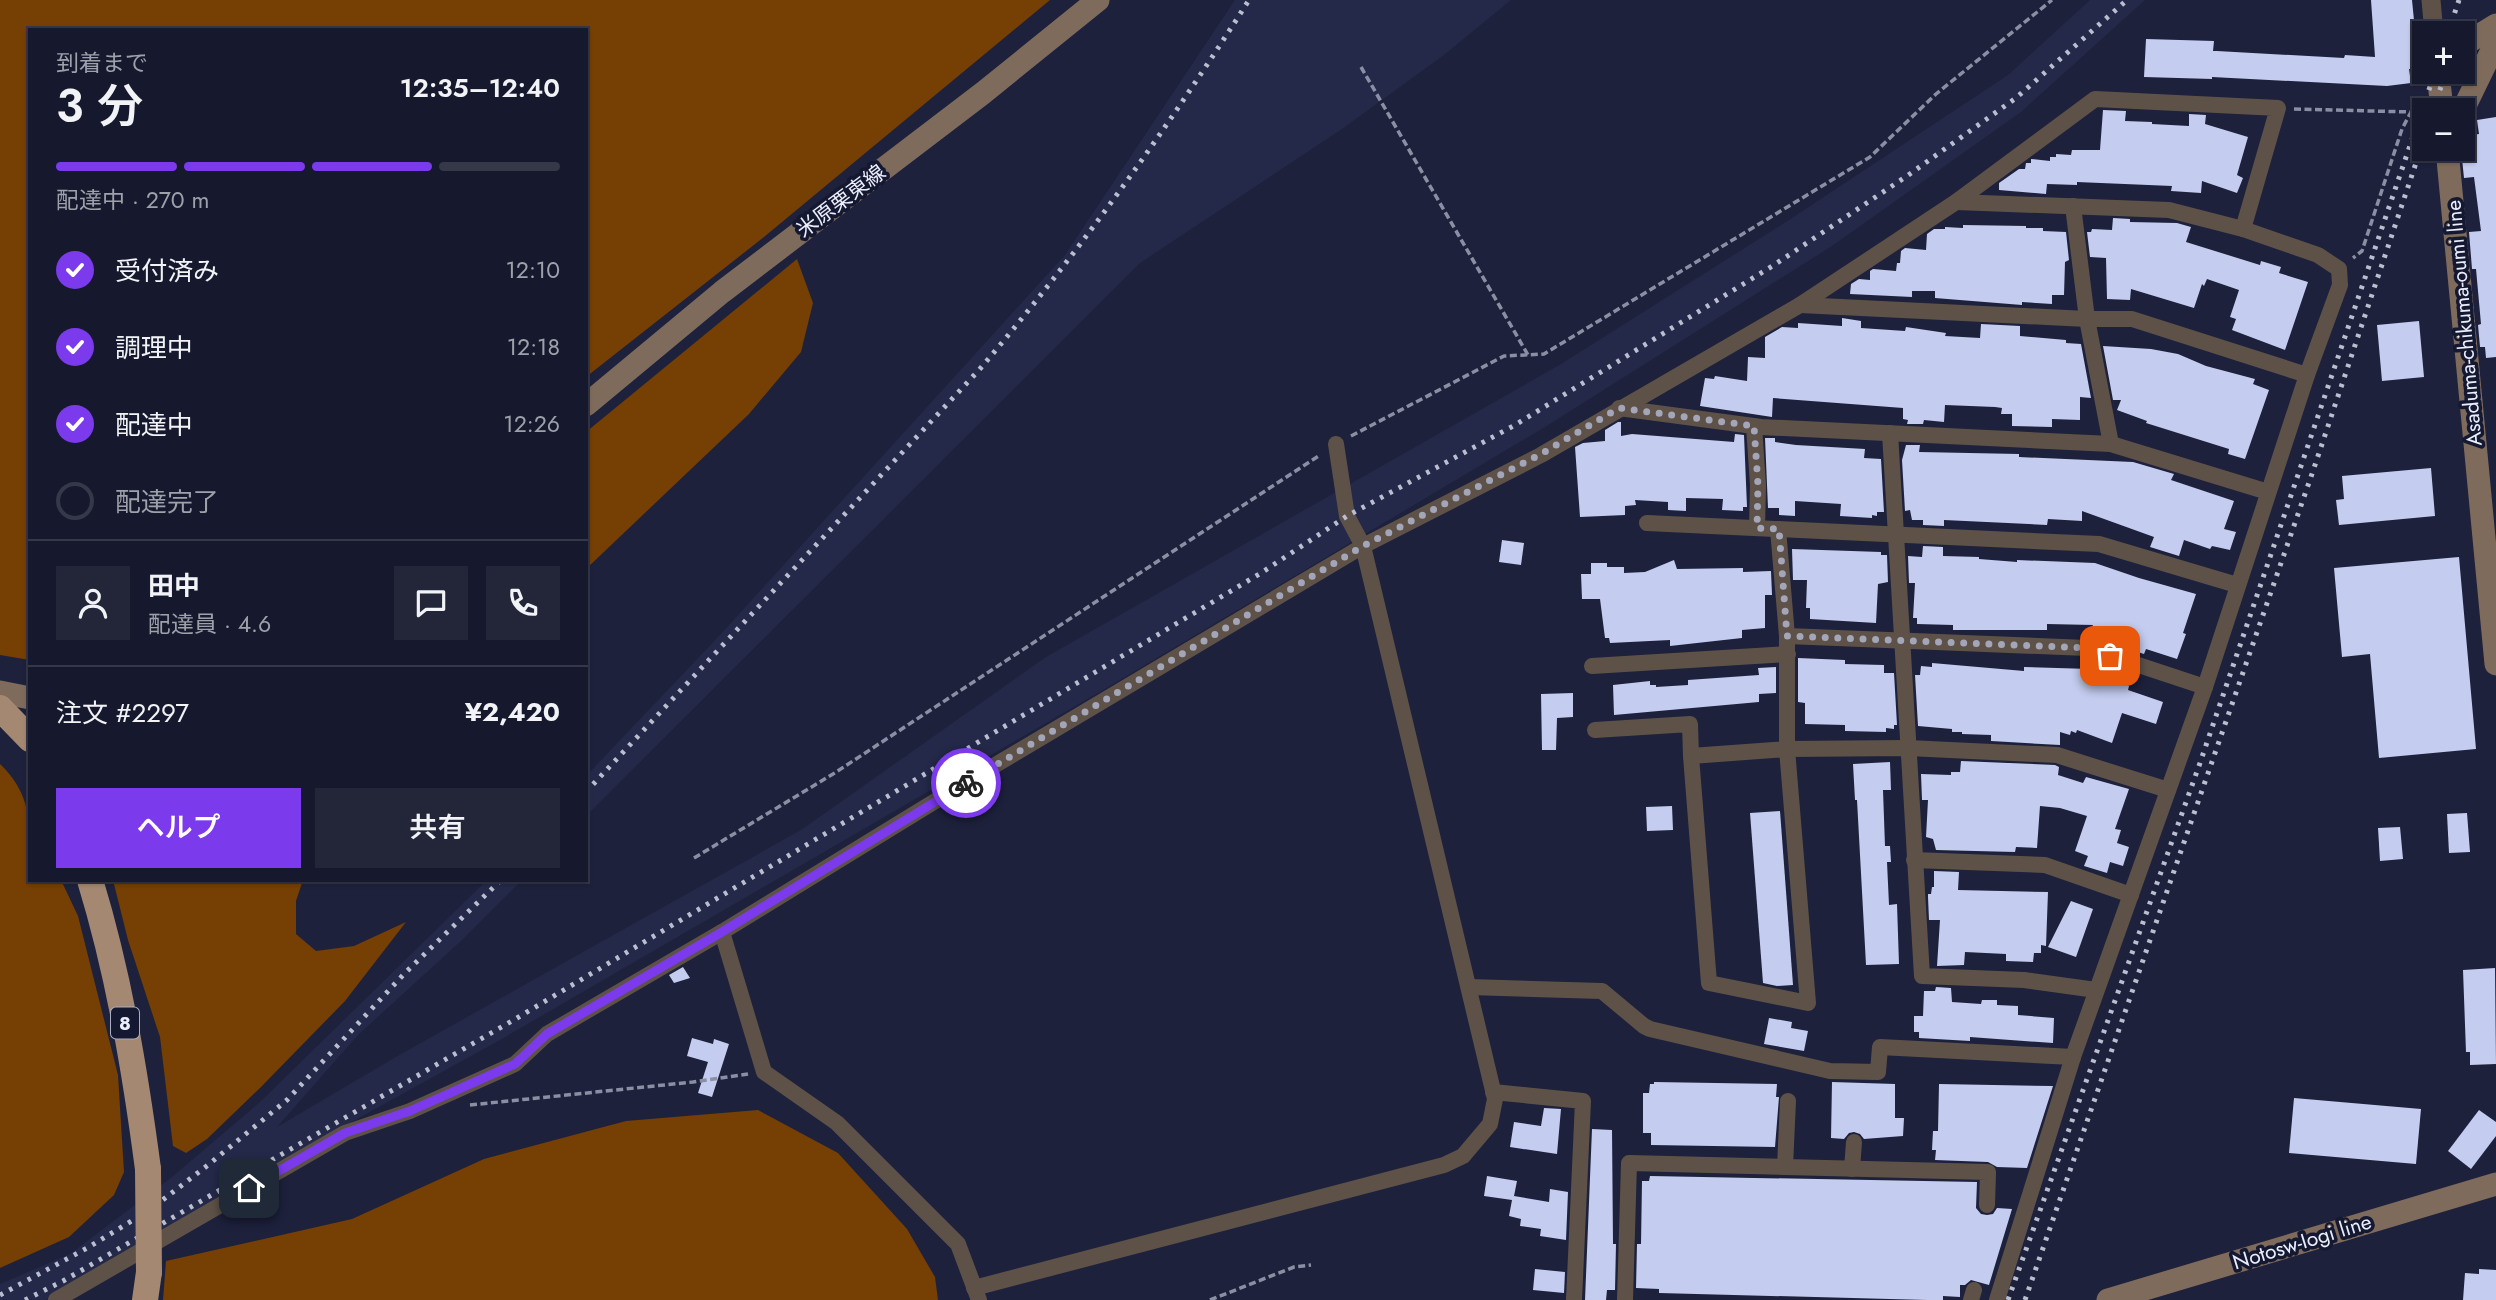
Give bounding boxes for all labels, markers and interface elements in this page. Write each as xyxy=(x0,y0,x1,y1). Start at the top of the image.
map controls xyxy=(2412,21,2475,161)
button: + xyxy=(2412,21,2475,84)
text: 到着まで xyxy=(56,46,148,80)
text: 12:35–12:40 xyxy=(400,69,560,107)
text: 3 分 xyxy=(56,73,143,139)
button: − xyxy=(2412,98,2475,161)
street label: 米原栗東線 xyxy=(790,157,892,245)
text: 配達中 · 270 m xyxy=(56,183,210,217)
street label: Asaduma-chikuma-oumi line xyxy=(2438,199,2490,447)
icon: check xyxy=(56,251,94,289)
text: 受付済み xyxy=(115,252,219,290)
text: 12:10 xyxy=(506,253,560,287)
icon: check xyxy=(56,328,94,366)
text: 調理中 xyxy=(115,329,193,367)
text: 12:18 xyxy=(507,330,560,364)
icon: check xyxy=(56,405,94,443)
text: 配達中 xyxy=(115,406,193,444)
text: 12:26 xyxy=(503,407,560,441)
text: 配達完了 xyxy=(115,483,219,521)
button: person xyxy=(56,566,130,640)
button: chat xyxy=(394,566,468,640)
button: phone xyxy=(486,566,560,640)
text: 田中 xyxy=(148,567,200,605)
text: 配達員 · 4.6 xyxy=(148,607,271,641)
pin xyxy=(2080,626,2140,686)
icon: bag xyxy=(2091,637,2129,675)
text: ¥2,420 xyxy=(465,693,560,731)
text: 注文 #2297 xyxy=(56,694,189,732)
courier xyxy=(931,748,1001,818)
icon: bike xyxy=(947,764,985,802)
button: ヘルプ xyxy=(56,788,301,868)
button: 共有 xyxy=(315,788,560,868)
road number: 8 xyxy=(111,1007,139,1038)
pin xyxy=(219,1158,279,1218)
icon: home xyxy=(230,1169,268,1207)
street label: Notosw-Iogi line xyxy=(2229,1207,2375,1277)

